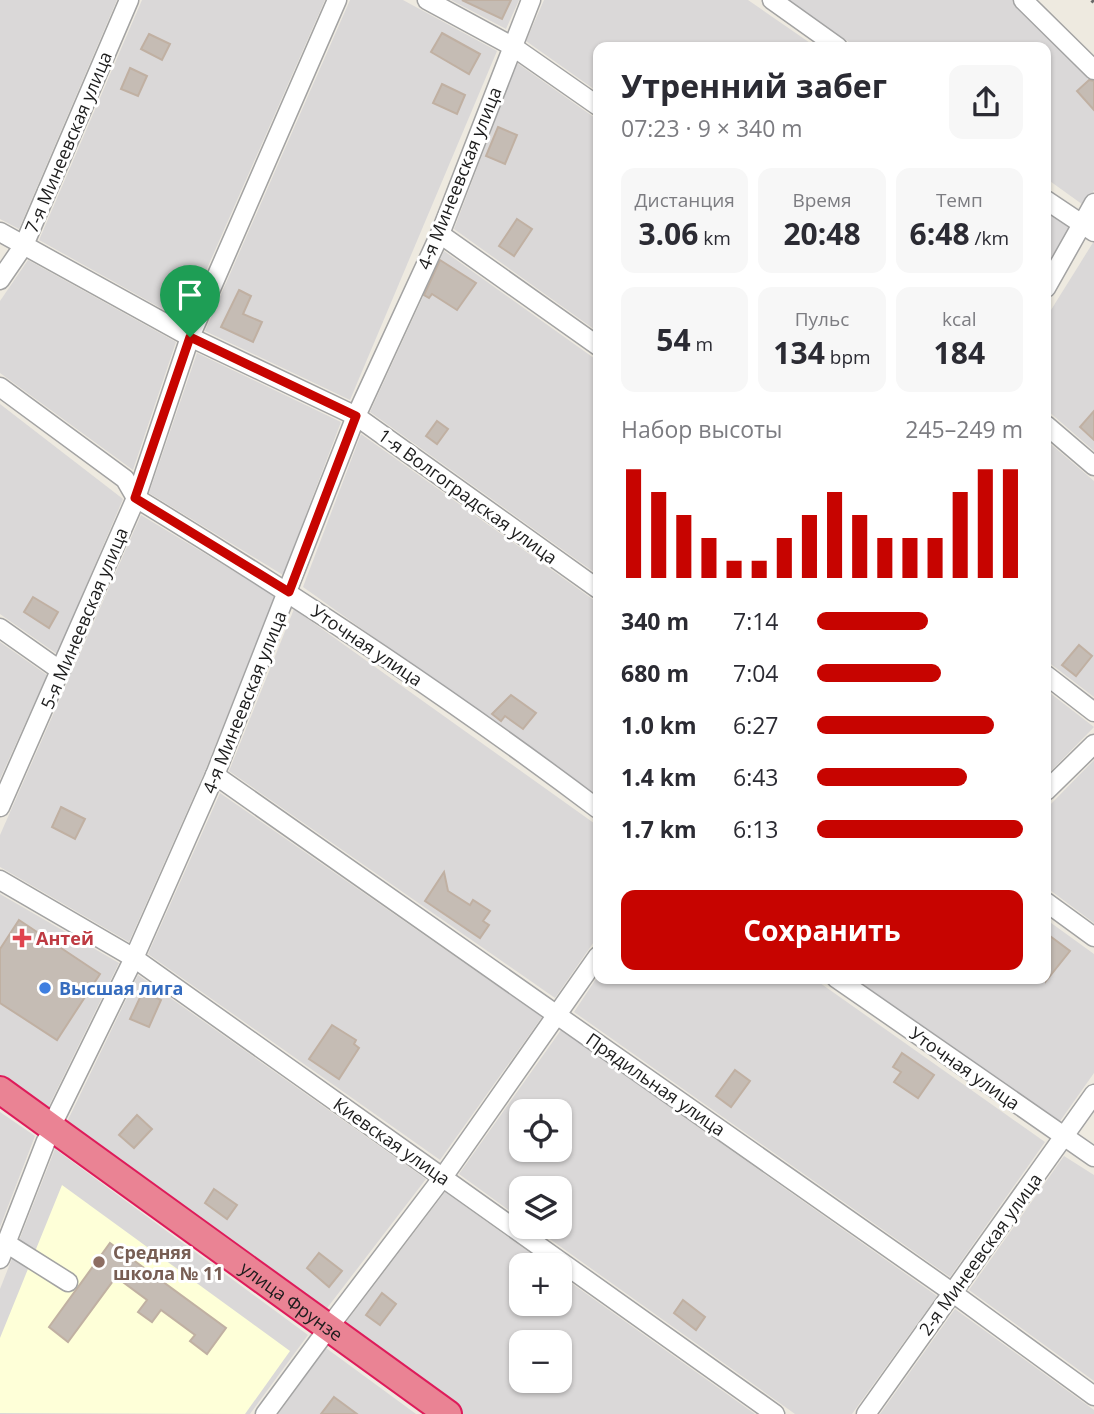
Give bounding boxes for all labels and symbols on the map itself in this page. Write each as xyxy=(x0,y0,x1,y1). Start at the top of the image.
street label: 7-я Минеевская улица xyxy=(19,48,117,236)
street label: 4-я Минеевская улица xyxy=(411,83,507,273)
pin xyxy=(160,265,220,337)
street label: 1-я Волгоградская улица xyxy=(374,423,562,569)
street label: 5-я Минеевская улица xyxy=(35,524,133,712)
street label: Уточная улица xyxy=(307,599,427,691)
street label: 4-я Минеевская улица xyxy=(196,607,292,797)
place label: Антей xyxy=(36,926,94,950)
marker: Антей xyxy=(14,930,30,946)
place label: Высшая лига xyxy=(59,976,183,1000)
marker: Высшая лига xyxy=(37,980,53,996)
street label: Уточная улица xyxy=(905,1021,1025,1115)
street label: Прядильная улица xyxy=(582,1027,730,1141)
street label: Киевская улица xyxy=(329,1092,455,1190)
street label: 2-я Минеевская улица xyxy=(913,1168,1047,1340)
place label: Средняя школа № 11 xyxy=(113,1240,224,1285)
marker: Средняя школа № 11 xyxy=(91,1254,107,1270)
street label: улица Фрунзе xyxy=(235,1256,348,1346)

